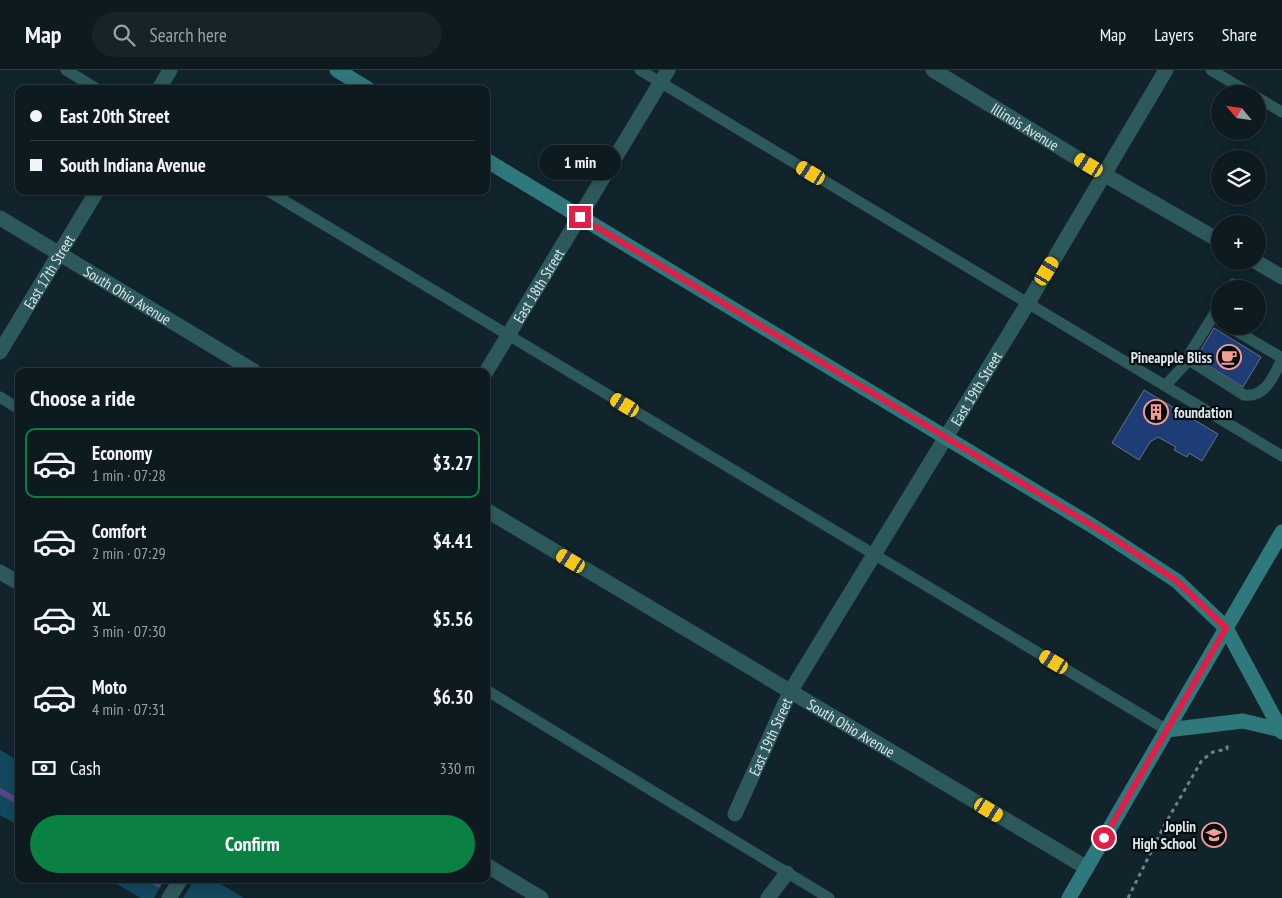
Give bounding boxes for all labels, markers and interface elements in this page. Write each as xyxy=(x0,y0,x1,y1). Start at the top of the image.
search box xyxy=(92,12,442,57)
text: Map xyxy=(25,19,62,50)
icon: search xyxy=(110,21,138,49)
text: Search here xyxy=(150,23,227,47)
text: Map xyxy=(1100,23,1126,46)
text: Layers xyxy=(1154,23,1194,46)
text: Share xyxy=(1222,23,1257,46)
north arrow xyxy=(1211,85,1266,140)
map controls xyxy=(1211,85,1266,335)
street label: Illinois Avenue xyxy=(988,98,1063,154)
text: East 20th Street xyxy=(60,104,169,128)
callout: 1 min xyxy=(539,144,621,180)
button: layers xyxy=(1211,150,1266,205)
car xyxy=(1072,151,1105,179)
text: 1 min xyxy=(564,152,596,172)
text: South Indiana Avenue xyxy=(60,153,206,177)
car xyxy=(794,159,827,187)
route end xyxy=(569,206,591,228)
button: + xyxy=(1211,215,1266,270)
street label: East 17th Street xyxy=(19,231,78,312)
street label: East 18th Street xyxy=(508,245,568,326)
car xyxy=(1032,254,1061,288)
street label: South Ohio Avenue xyxy=(80,261,175,328)
button: − xyxy=(1211,280,1266,335)
cafe icon: Pineapple Bliss xyxy=(1216,344,1242,370)
street label: East 19th Street xyxy=(946,348,1006,429)
place label: Pineapple Bliss xyxy=(1131,348,1212,367)
text: Choose a ride xyxy=(30,384,135,412)
car xyxy=(608,391,641,419)
building icon: foundation xyxy=(1143,399,1169,425)
place label: foundation xyxy=(1174,403,1232,422)
icon: car xyxy=(32,441,77,486)
text: Economy xyxy=(92,441,152,465)
text: $3.27 xyxy=(433,451,473,475)
text: 1 min · 07:28 xyxy=(92,465,166,485)
icon: car xyxy=(32,519,77,564)
text: Comfort xyxy=(92,519,146,543)
text: $4.41 xyxy=(433,529,473,553)
text: 2 min · 07:29 xyxy=(92,543,166,563)
car xyxy=(554,547,587,575)
icon: car xyxy=(32,597,77,642)
text: XL xyxy=(92,597,110,621)
text: $5.56 xyxy=(433,607,473,631)
text: 3 min · 07:30 xyxy=(92,621,166,641)
car xyxy=(1037,648,1070,676)
icon: car xyxy=(32,675,77,720)
text: Moto xyxy=(92,675,127,699)
text: $6.30 xyxy=(433,685,473,709)
street label: South Ohio Avenue xyxy=(804,694,898,761)
street label: East 19th Street xyxy=(744,695,796,778)
text: 4 min · 07:31 xyxy=(92,699,166,719)
icon: cash xyxy=(30,754,58,782)
text: Cash xyxy=(70,756,101,780)
text: 330 m xyxy=(440,758,475,778)
car xyxy=(972,796,1005,824)
button: Confirm xyxy=(30,815,475,873)
place label: Joplin High School xyxy=(1133,817,1196,853)
school or university icon: Joplin High School xyxy=(1201,822,1227,848)
route start xyxy=(1093,827,1115,849)

